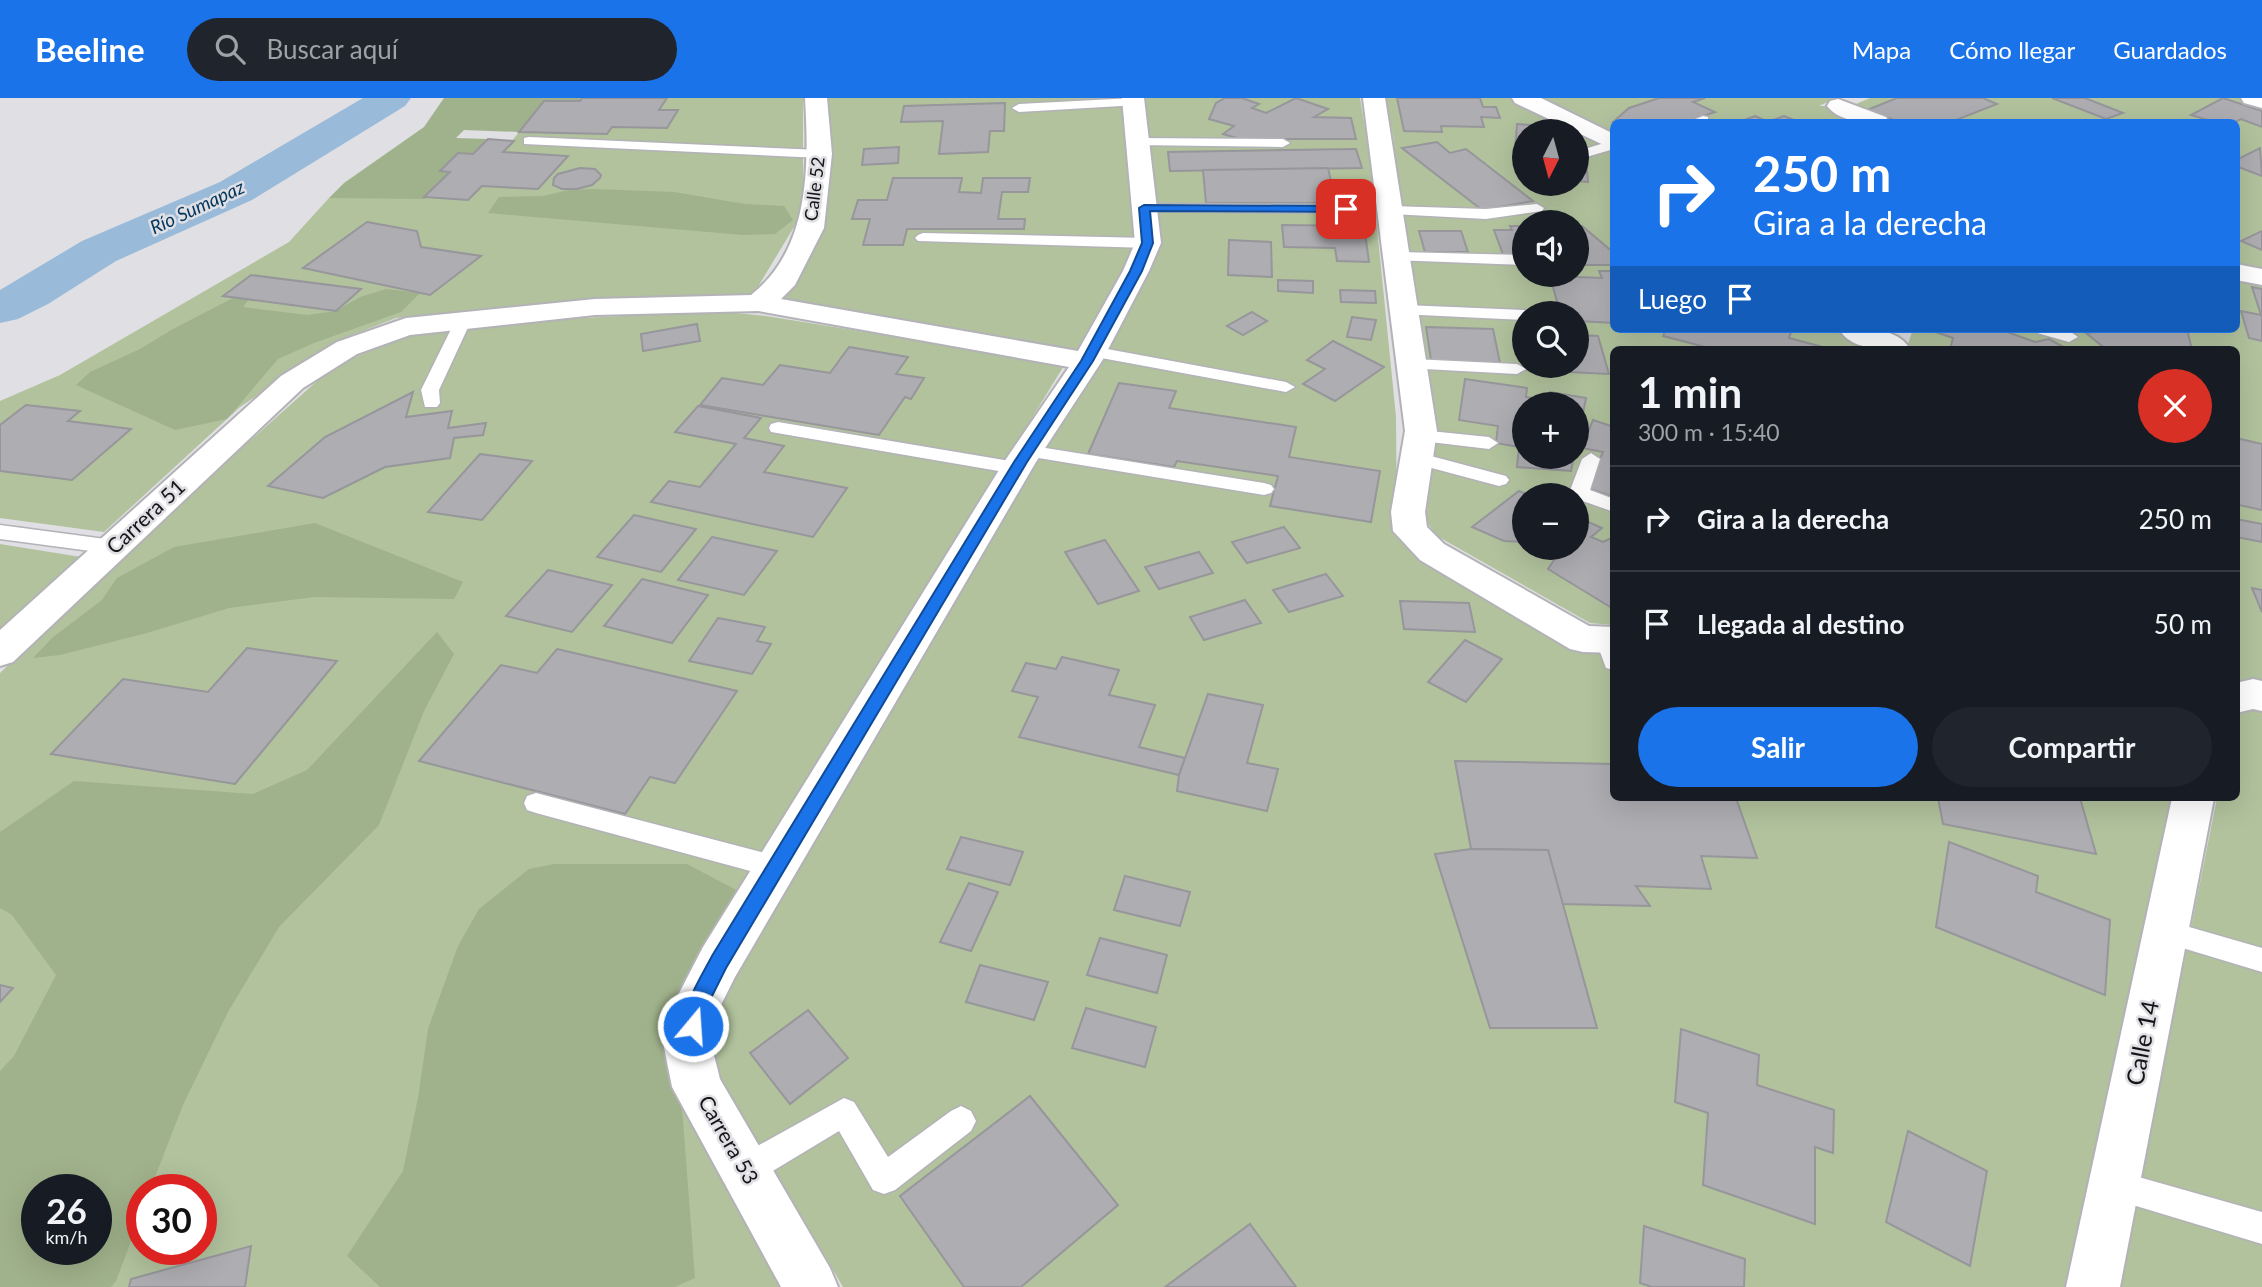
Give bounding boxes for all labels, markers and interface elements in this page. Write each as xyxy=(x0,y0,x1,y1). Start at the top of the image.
search box xyxy=(187,18,677,81)
text: Beeline xyxy=(35,29,145,69)
icon: search xyxy=(211,30,249,68)
text: Buscar aquí xyxy=(267,33,398,65)
text: Mapa xyxy=(1852,35,1911,64)
text: Cómo llegar xyxy=(1949,35,2075,64)
text: Guardados xyxy=(2113,35,2227,64)
north arrow xyxy=(1512,119,1589,196)
map controls xyxy=(1512,119,1589,560)
text: 250 m xyxy=(1753,144,1891,202)
icon: right xyxy=(1638,147,1729,238)
street label: Calle 52 xyxy=(799,156,829,222)
water label: Río Sumapaz xyxy=(146,175,248,238)
pin xyxy=(1316,179,1376,239)
icon: arrive xyxy=(1327,190,1365,228)
text: Gira a la derecha xyxy=(1753,203,1987,242)
button: sound xyxy=(1512,210,1589,287)
icon: arrive xyxy=(1721,280,1759,318)
text: Luego xyxy=(1638,283,1707,315)
button: search xyxy=(1512,301,1589,378)
text: 1 min xyxy=(1638,367,1742,417)
button: close xyxy=(2138,369,2212,443)
button: + xyxy=(1512,392,1589,469)
text: 300 m · 15:40 xyxy=(1638,418,1780,446)
street label: Carrera 51 xyxy=(101,473,189,558)
button: − xyxy=(1512,483,1589,560)
icon: right xyxy=(1638,500,1676,538)
text: Gira a la derecha xyxy=(1697,503,1889,535)
text: 250 m xyxy=(2139,503,2212,535)
icon: arrive xyxy=(1638,605,1676,643)
text: Llegada al destino xyxy=(1697,608,1904,640)
text: 50 m xyxy=(2154,608,2212,640)
button: Salir xyxy=(1638,707,1918,787)
button: Compartir xyxy=(1932,707,2212,787)
position arrow xyxy=(656,989,730,1063)
street label: Calle 14 xyxy=(2119,998,2164,1088)
street label: Carrera 53 xyxy=(694,1091,765,1188)
speed limit sign: 30 xyxy=(126,1174,217,1265)
text: 26 xyxy=(46,1189,87,1231)
text: km/h xyxy=(45,1226,88,1248)

